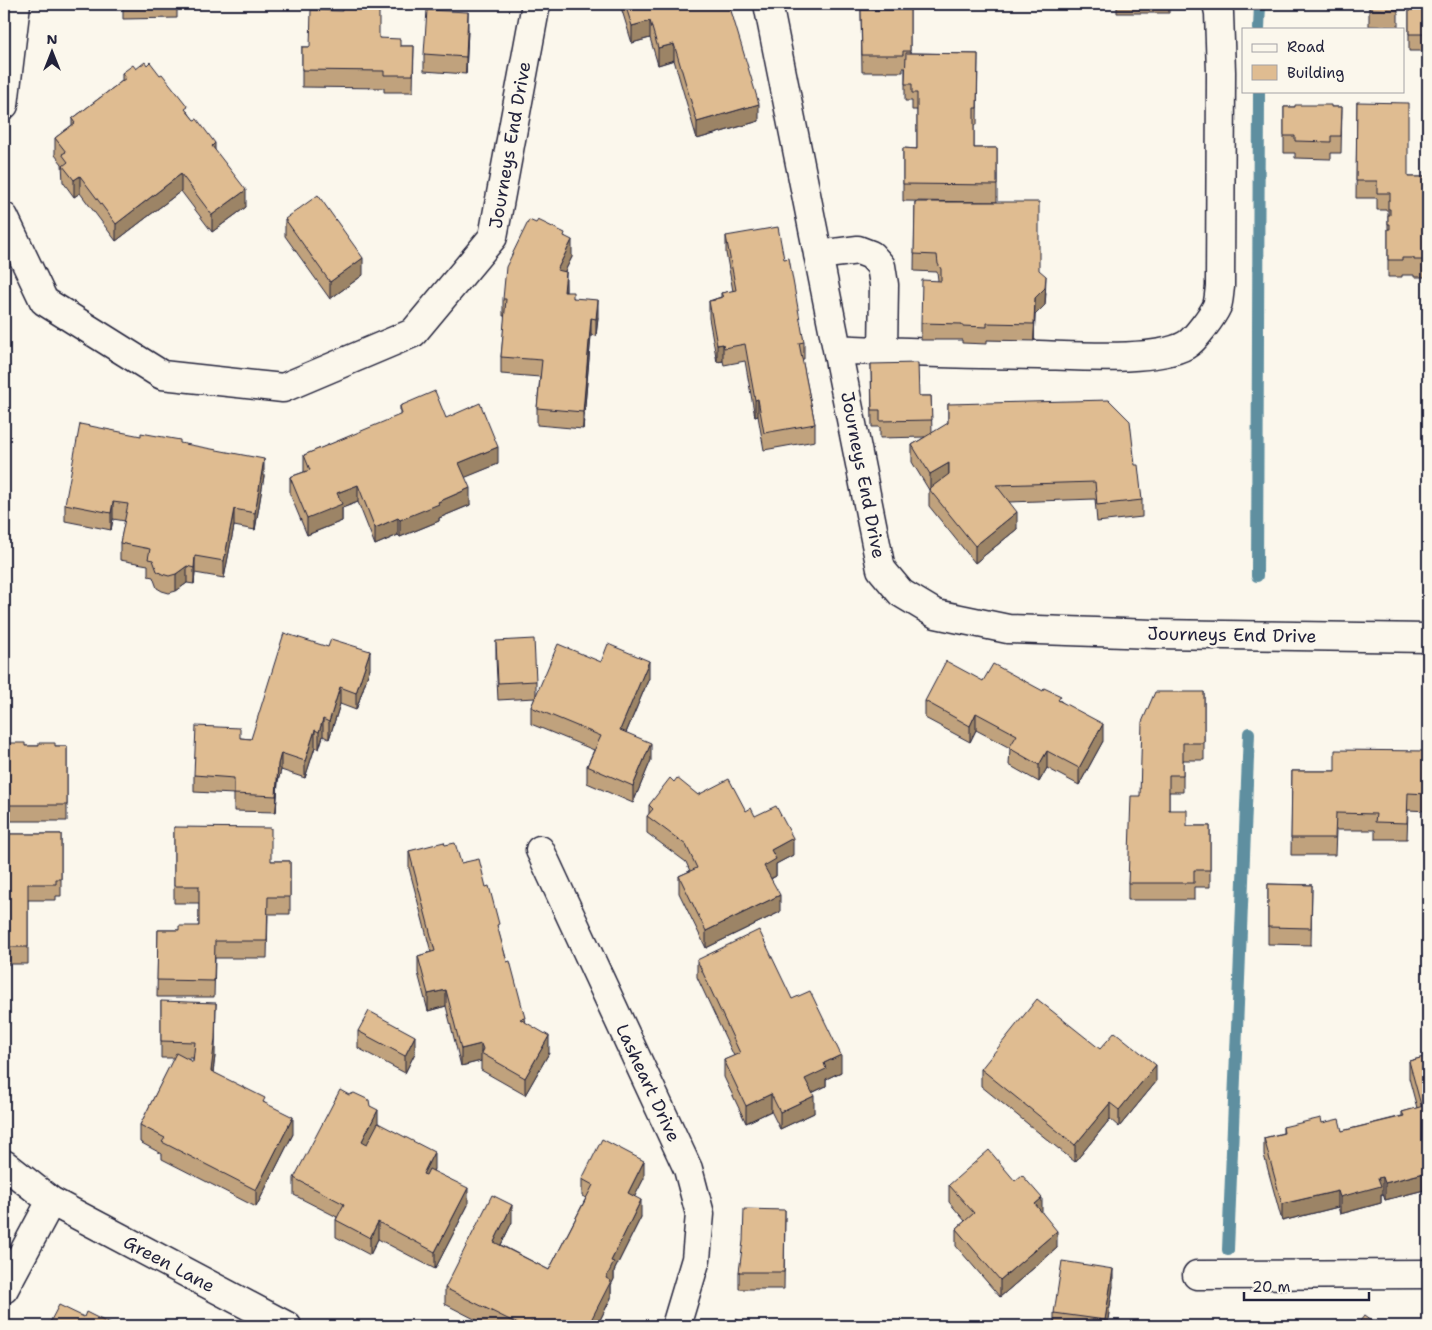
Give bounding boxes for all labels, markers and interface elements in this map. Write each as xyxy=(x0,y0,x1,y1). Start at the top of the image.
north arrow xyxy=(28,28,78,78)
legend xyxy=(1242,28,1404,92)
text: N xyxy=(46,30,58,48)
text: Road xyxy=(1287,37,1325,57)
street label: Journeys End Drive xyxy=(483,60,537,230)
text: Building xyxy=(1287,63,1344,83)
street label: Journeys End Drive xyxy=(835,390,891,560)
street label: Journeys End Drive xyxy=(1147,622,1317,648)
street label: Lasheart Drive xyxy=(610,1020,686,1146)
street label: Green Lane xyxy=(119,1230,219,1298)
scale bar xyxy=(1244,1270,1370,1302)
text: 20 m xyxy=(1252,1277,1291,1297)

